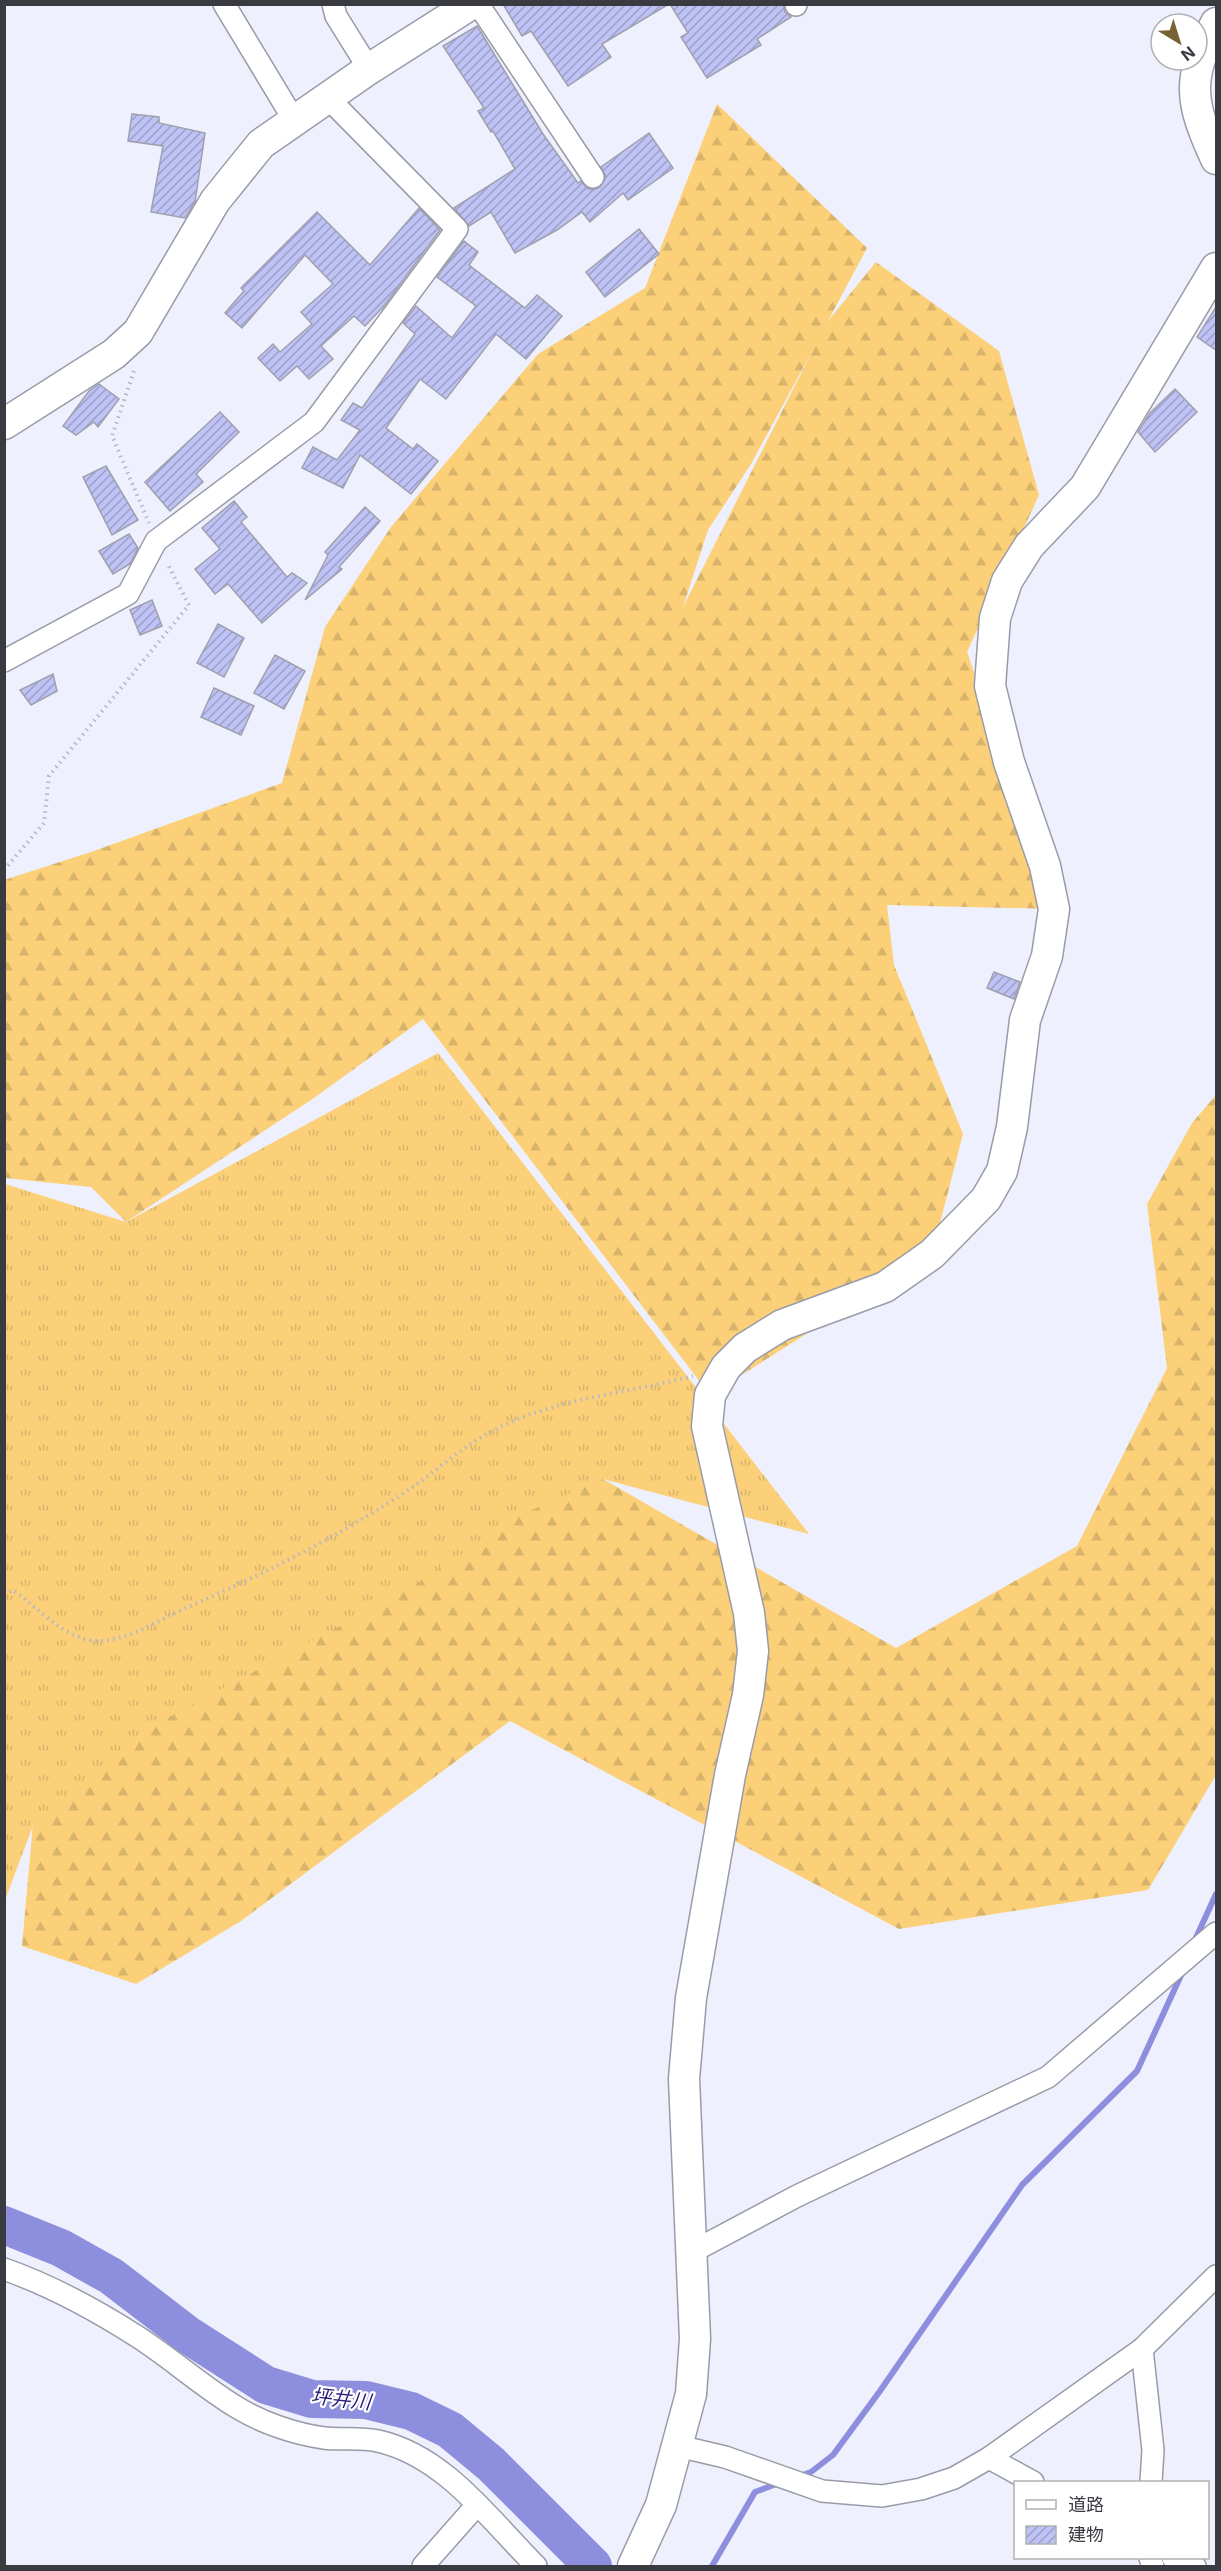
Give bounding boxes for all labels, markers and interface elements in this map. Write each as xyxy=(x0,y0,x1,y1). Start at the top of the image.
north arrow xyxy=(1149,12,1209,72)
text: N xyxy=(1177,42,1199,65)
water label: 坪井川 xyxy=(310,2384,374,2414)
legend xyxy=(1014,2481,1209,2559)
text: 道路 xyxy=(1068,2494,1104,2515)
text: 建物 xyxy=(1068,2524,1104,2545)

